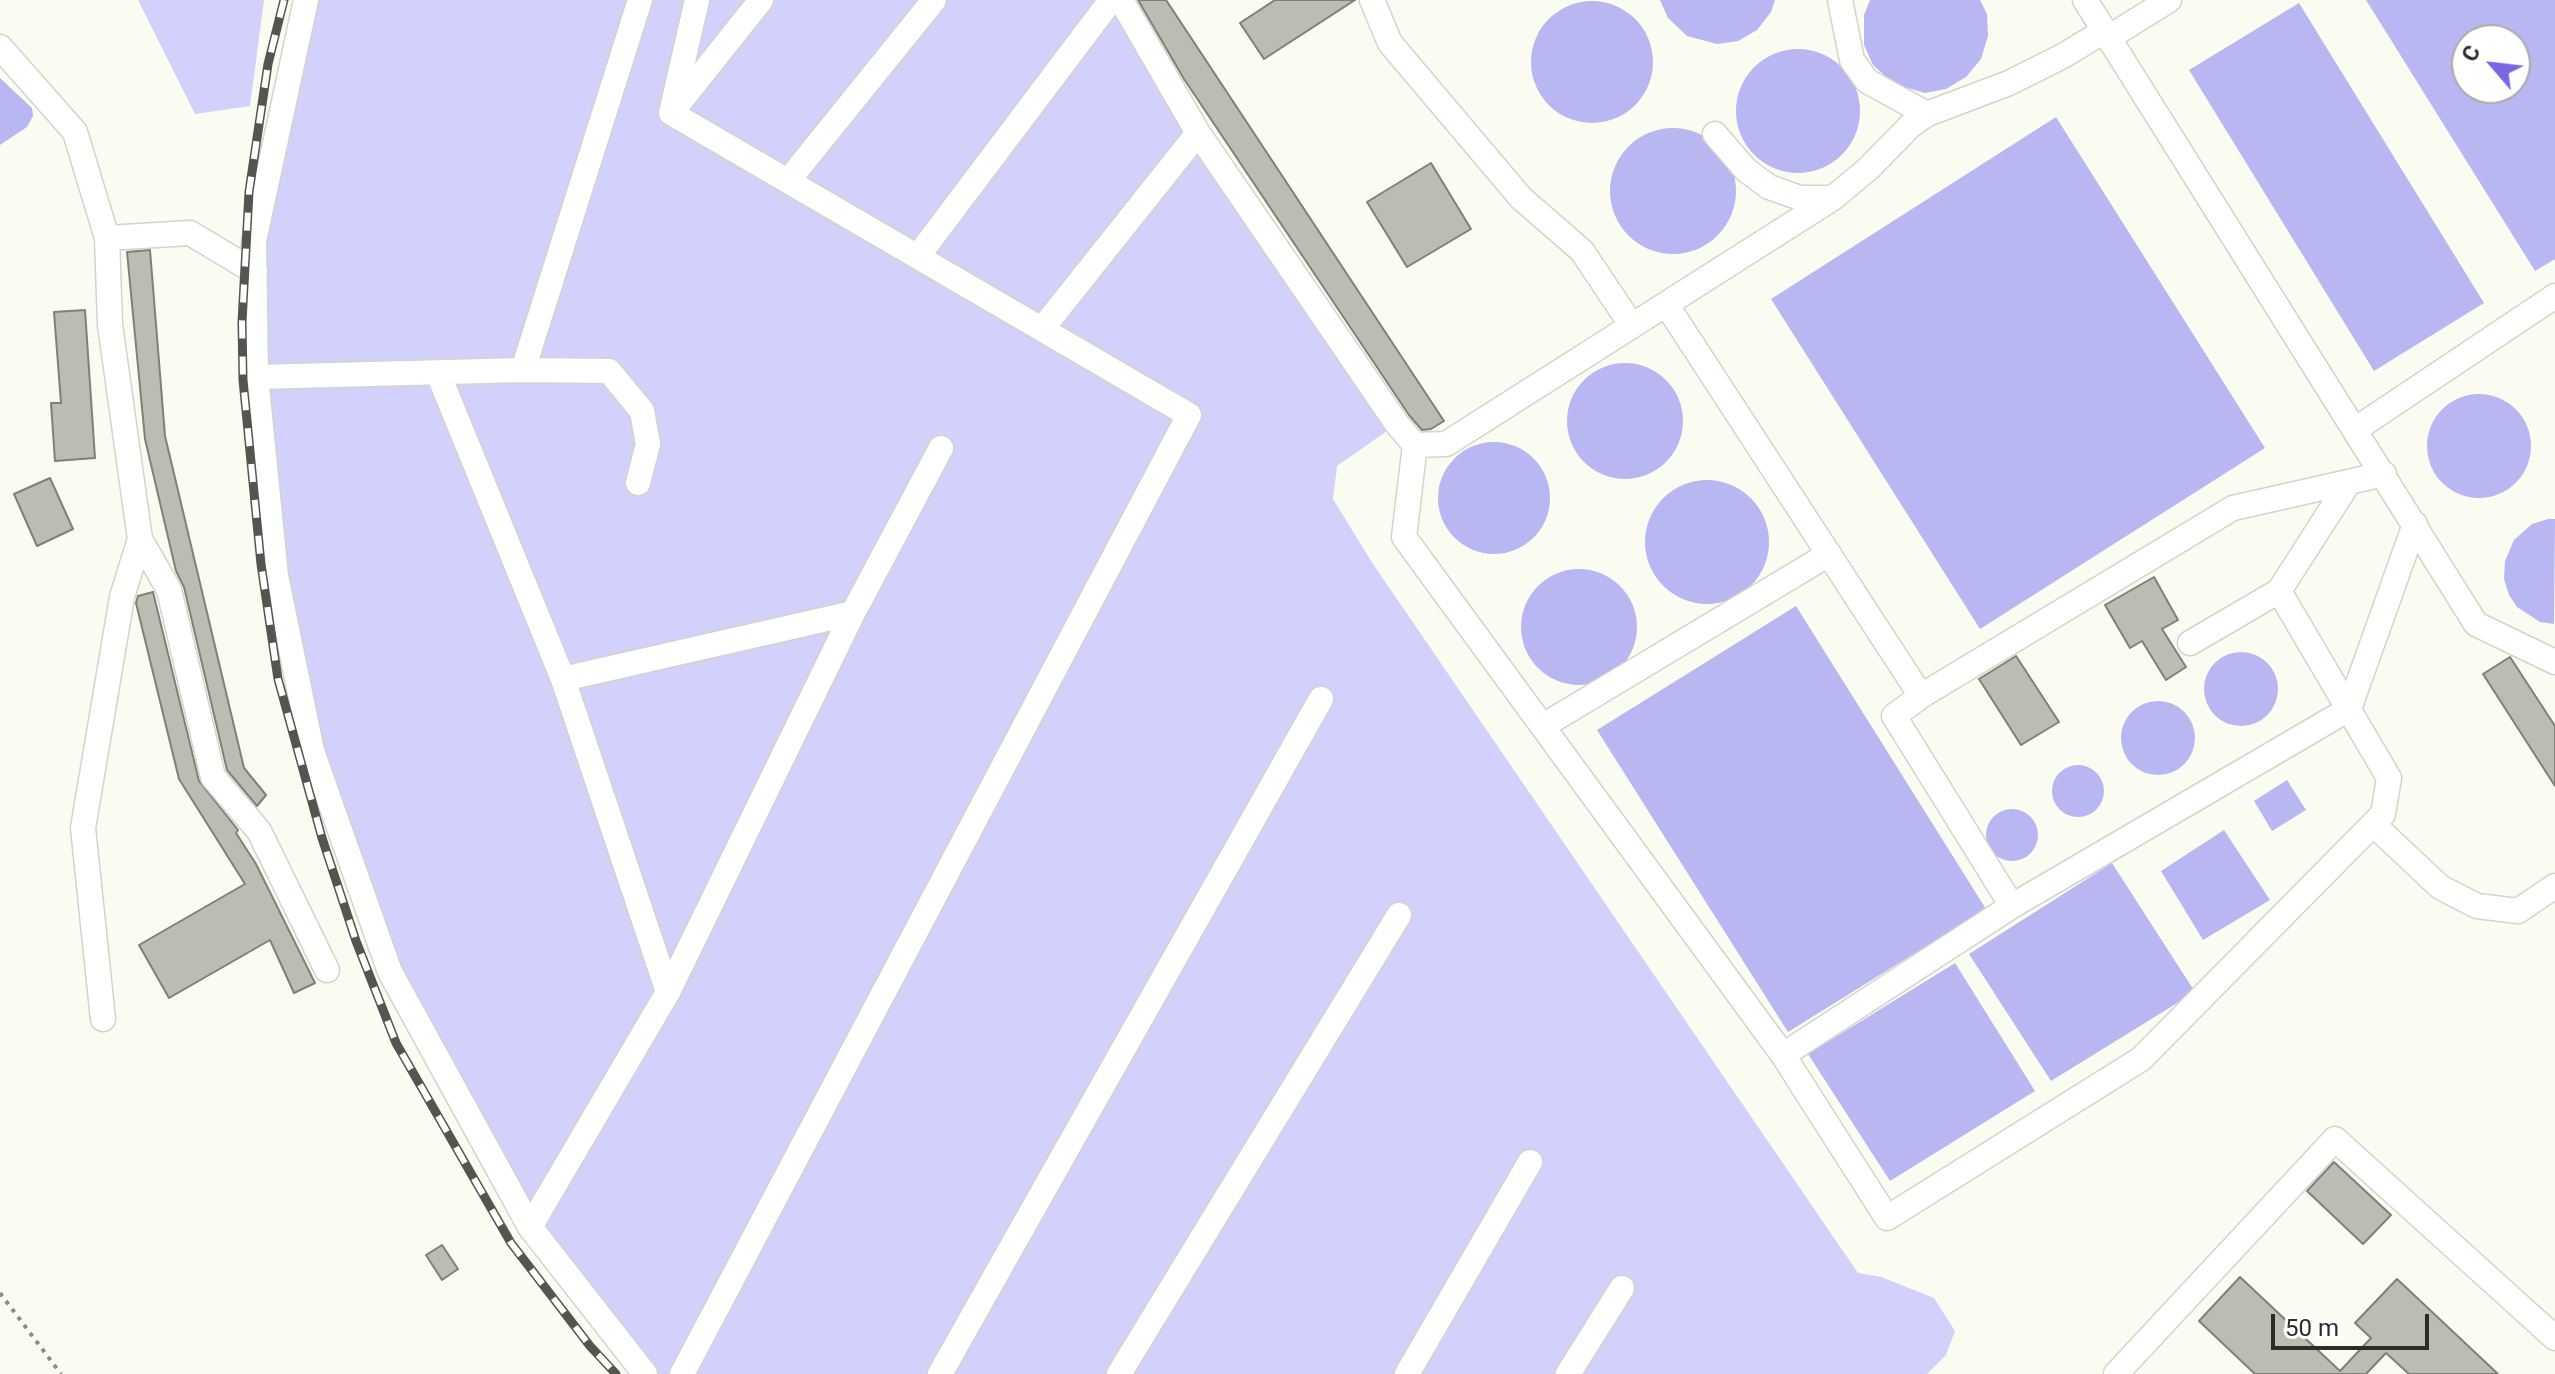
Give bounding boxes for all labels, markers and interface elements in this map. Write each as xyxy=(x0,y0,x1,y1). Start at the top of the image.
north arrow xyxy=(2451,24,2531,104)
text: С xyxy=(2457,41,2486,66)
scale bar xyxy=(2275,1298,2433,1348)
text: 50 m xyxy=(2285,1314,2339,1342)

